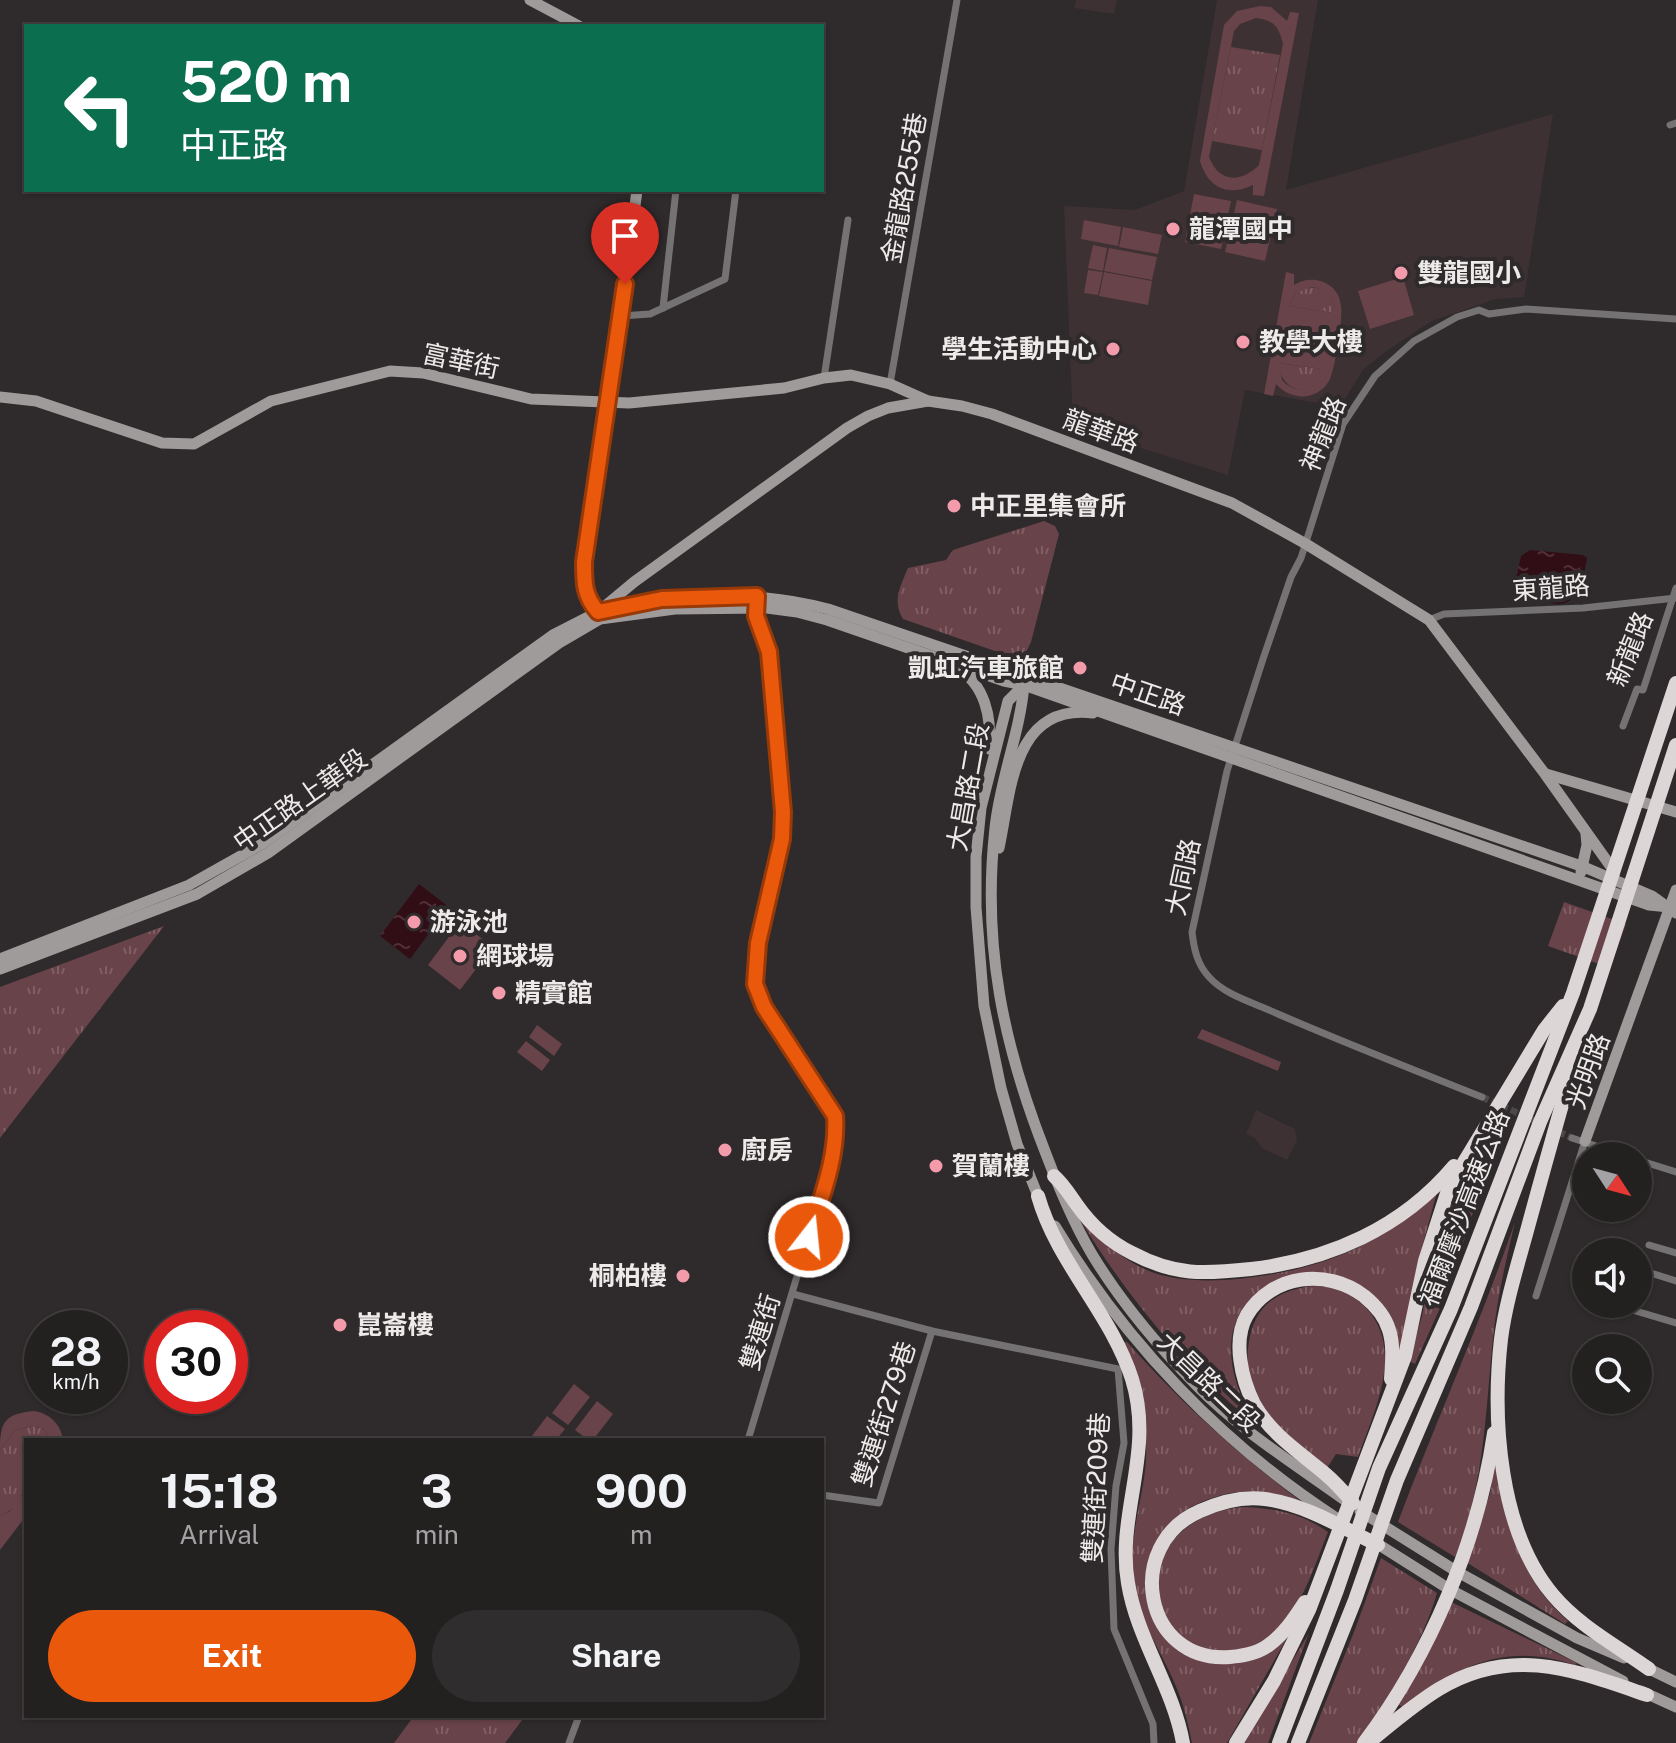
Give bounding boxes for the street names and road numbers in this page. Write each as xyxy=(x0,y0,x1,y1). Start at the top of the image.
street label: 金龍路255巷 xyxy=(875,110,932,266)
street label: 富華街 xyxy=(420,337,502,384)
street label: 神龍路 xyxy=(1294,392,1352,476)
street label: 龍華路 xyxy=(1059,403,1143,458)
street label: 東龍路 xyxy=(1511,569,1591,606)
street label: 新龍路 xyxy=(1601,607,1659,691)
street label: 中正路 xyxy=(1106,666,1190,721)
street label: 大昌路二段 xyxy=(941,720,994,854)
street label: 中正路上華段 xyxy=(227,742,373,857)
street label: 大同路 xyxy=(1159,836,1206,918)
street label: 光明路 xyxy=(1560,1029,1615,1113)
street label: 福爾摩沙高速公路 xyxy=(1412,1105,1515,1310)
street label: 雙連街 xyxy=(733,1290,786,1374)
street label: 大昌路二段 xyxy=(1152,1325,1267,1438)
street label: 雙連街279巷 xyxy=(845,1337,922,1490)
street label: 雙連街209巷 xyxy=(1076,1412,1115,1564)

